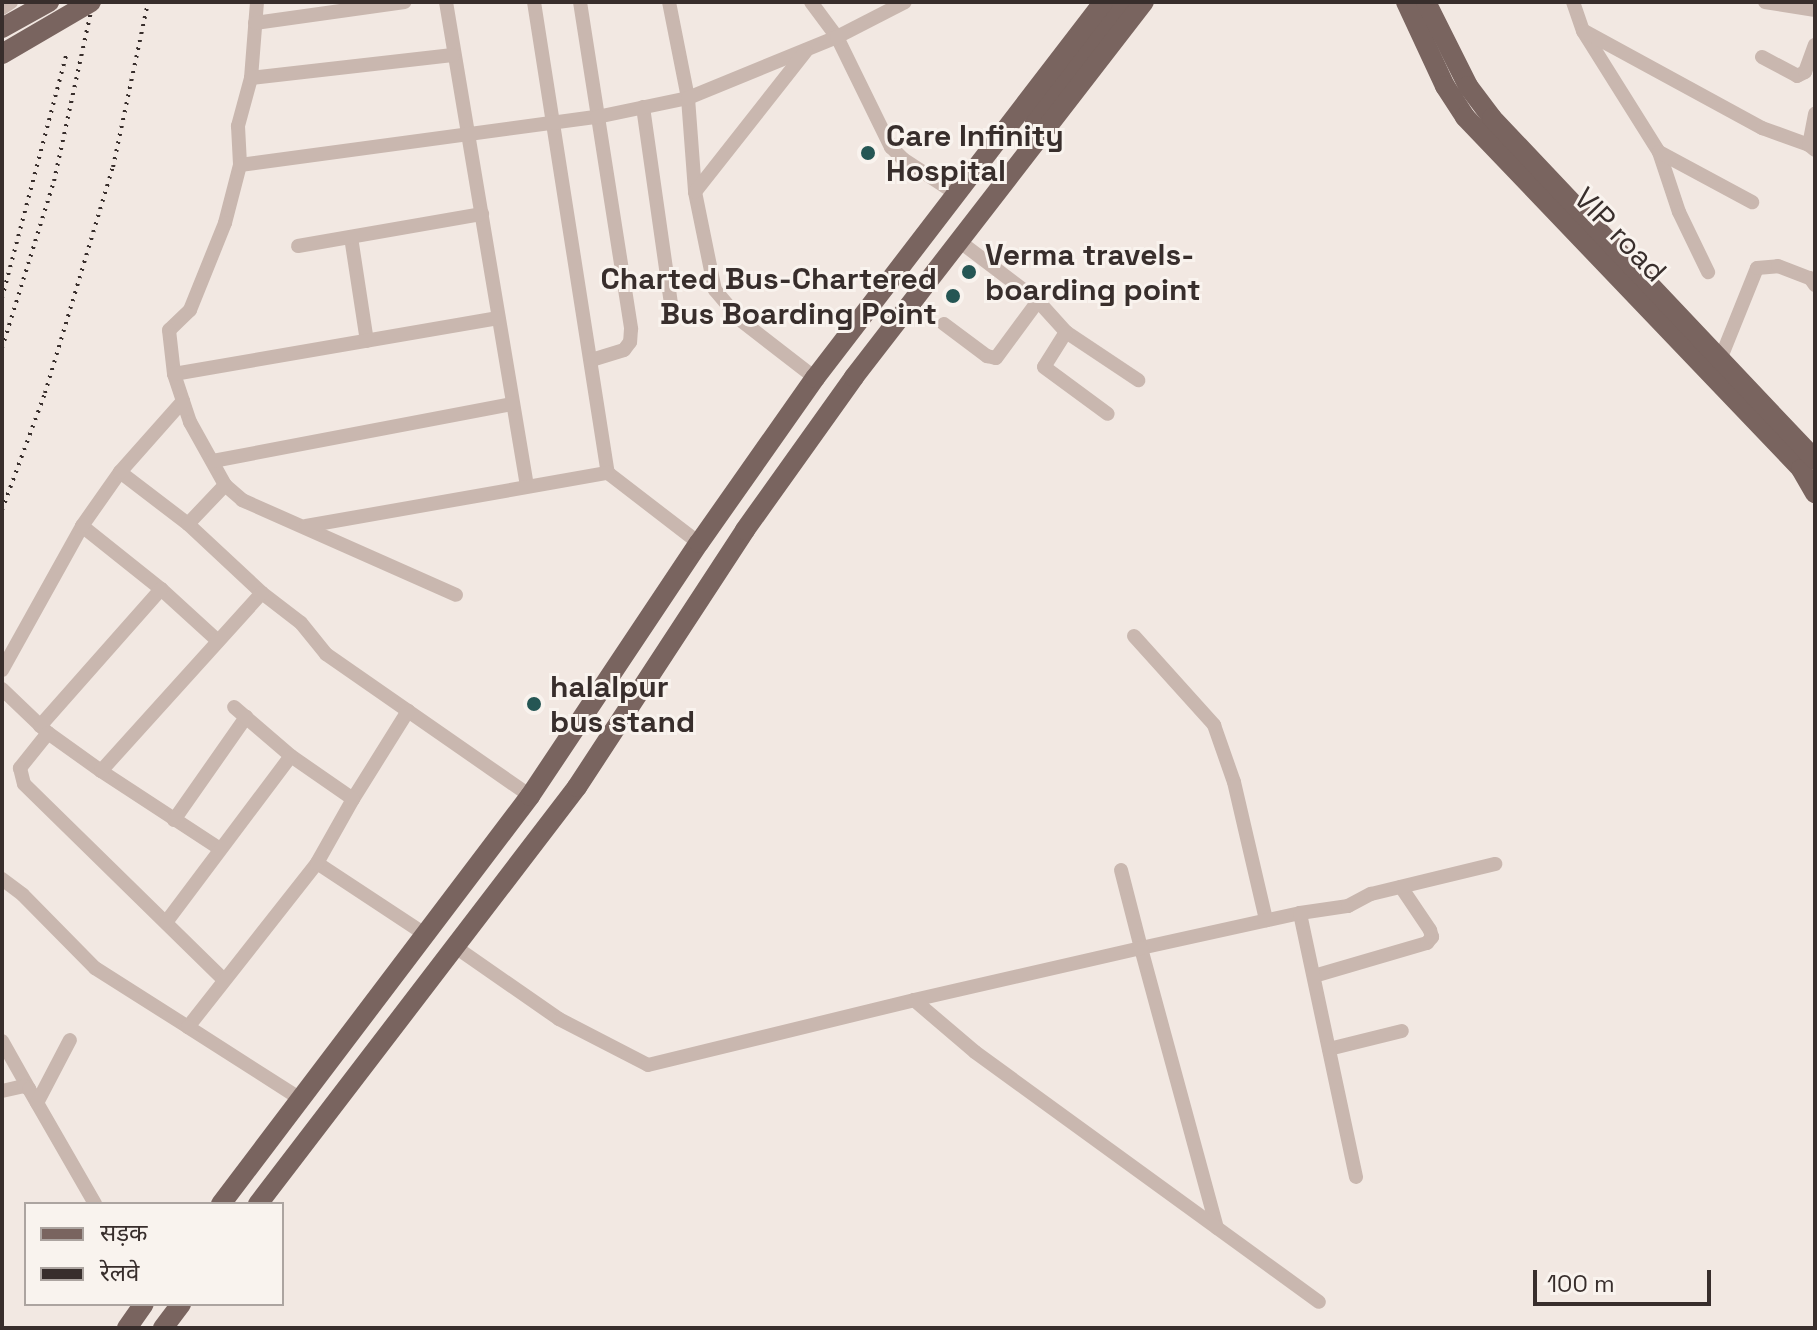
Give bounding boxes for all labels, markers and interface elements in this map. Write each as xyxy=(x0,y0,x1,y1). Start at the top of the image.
place label: Care Infinity Hospital xyxy=(886,118,1064,188)
marker: Care Infinity Hospital xyxy=(857,142,879,164)
street label: VIP road xyxy=(1566,180,1674,290)
place label: Verma travels- boarding point xyxy=(985,237,1201,308)
place label: Charted Bus-Chartered Bus Boarding Point xyxy=(600,261,937,332)
marker: Verma travels- boarding point xyxy=(960,263,978,281)
marker: Charted Bus-Chartered Bus Boarding Point xyxy=(944,287,962,305)
place label: halalpur bus stand xyxy=(550,669,695,740)
marker: halalpur bus stand xyxy=(525,695,543,713)
legend xyxy=(24,1202,284,1306)
text: सड़क xyxy=(100,1217,148,1248)
scale bar xyxy=(1537,1254,1715,1304)
text: रेलवे xyxy=(100,1257,139,1288)
text: 100 m xyxy=(1547,1268,1615,1299)

